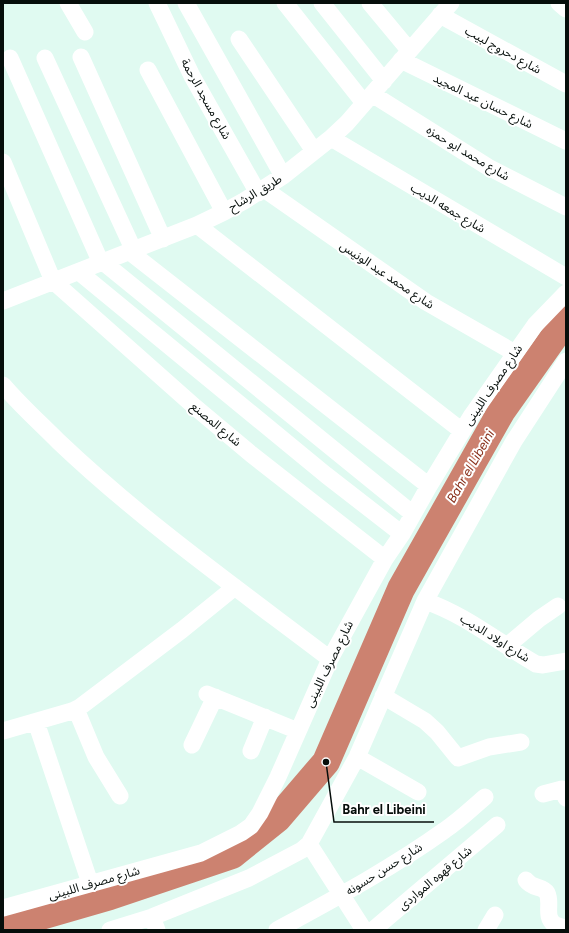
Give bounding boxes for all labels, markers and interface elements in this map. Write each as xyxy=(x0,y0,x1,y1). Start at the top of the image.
street label: شارع دحروج لبيب xyxy=(462,23,543,78)
street label: شارع مسجد الرحمة xyxy=(176,56,234,143)
street label: شارع حسان عبد المجيد xyxy=(430,71,535,133)
street label: شارع محمد ابو حمزه xyxy=(423,123,512,185)
street label: طريق الرشاح xyxy=(226,172,285,216)
street label: شارع جمعه الديب xyxy=(407,180,488,237)
street label: شارع محمد عبد الونيس xyxy=(336,238,437,313)
street label: شارع مصرف اللبينى xyxy=(461,342,527,429)
street label: شارع المصنع xyxy=(187,399,244,451)
water label: Bahr el Libeini xyxy=(444,426,498,505)
street label: شارع اولاد الديب xyxy=(457,611,532,667)
street label: شارع مصرف اللبينى xyxy=(302,619,358,710)
callout: Bahr el Libeini xyxy=(334,797,434,822)
text: Bahr el Libeini xyxy=(342,802,426,817)
street label: شارع حسن حسونه xyxy=(343,840,426,900)
street label: شارع قهوه المواردى xyxy=(395,843,476,914)
street label: شارع مصرف اللبينى xyxy=(47,863,142,905)

